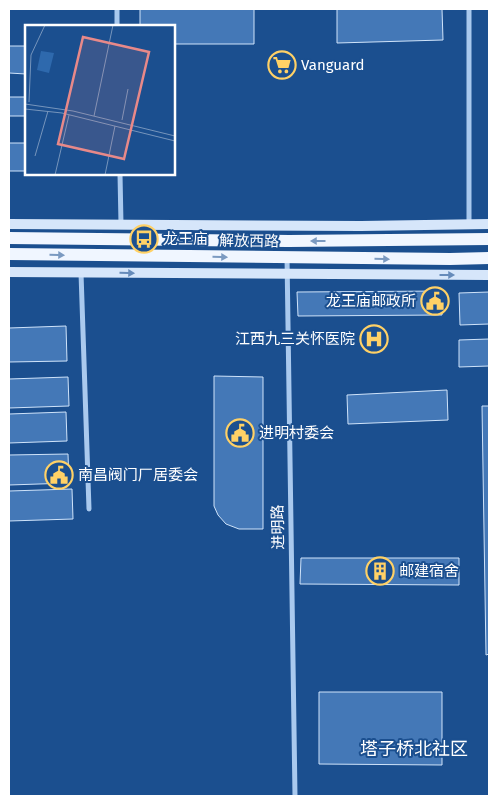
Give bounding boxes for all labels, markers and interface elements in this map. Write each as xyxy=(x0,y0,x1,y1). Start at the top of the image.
inset map xyxy=(25,25,175,175)
supermarket icon: Vanguard xyxy=(267,50,297,80)
place label: Vanguard xyxy=(301,56,365,74)
bus stop icon: 龙王庙 xyxy=(129,224,159,254)
place label: 龙王庙 xyxy=(163,230,208,248)
street label: 解放西路 xyxy=(219,231,279,251)
one-way arrow xyxy=(310,237,326,245)
one-way arrow xyxy=(50,251,66,259)
one-way arrow xyxy=(212,253,228,261)
one-way arrow xyxy=(375,255,391,263)
one-way arrow xyxy=(120,269,136,277)
one-way arrow xyxy=(440,271,456,279)
public building icon: 龙王庙邮政所 xyxy=(420,286,450,316)
place label: 龙王庙邮政所 xyxy=(326,292,416,310)
hospital icon: 江西九三关怀医院 xyxy=(359,324,389,354)
place label: 江西九三关怀医院 xyxy=(235,330,355,348)
public building icon: 进明村委会 xyxy=(225,418,255,448)
place label: 进明村委会 xyxy=(259,424,334,442)
public building icon: 南昌阀门厂居委会 xyxy=(44,460,74,490)
place label: 南昌阀门厂居委会 xyxy=(78,466,198,484)
street label: 进明路 xyxy=(269,504,287,550)
building icon: 邮建宿舍 xyxy=(365,556,395,586)
place label: 邮建宿舍 xyxy=(399,562,459,580)
district label: 塔子桥北社区 xyxy=(360,738,468,760)

